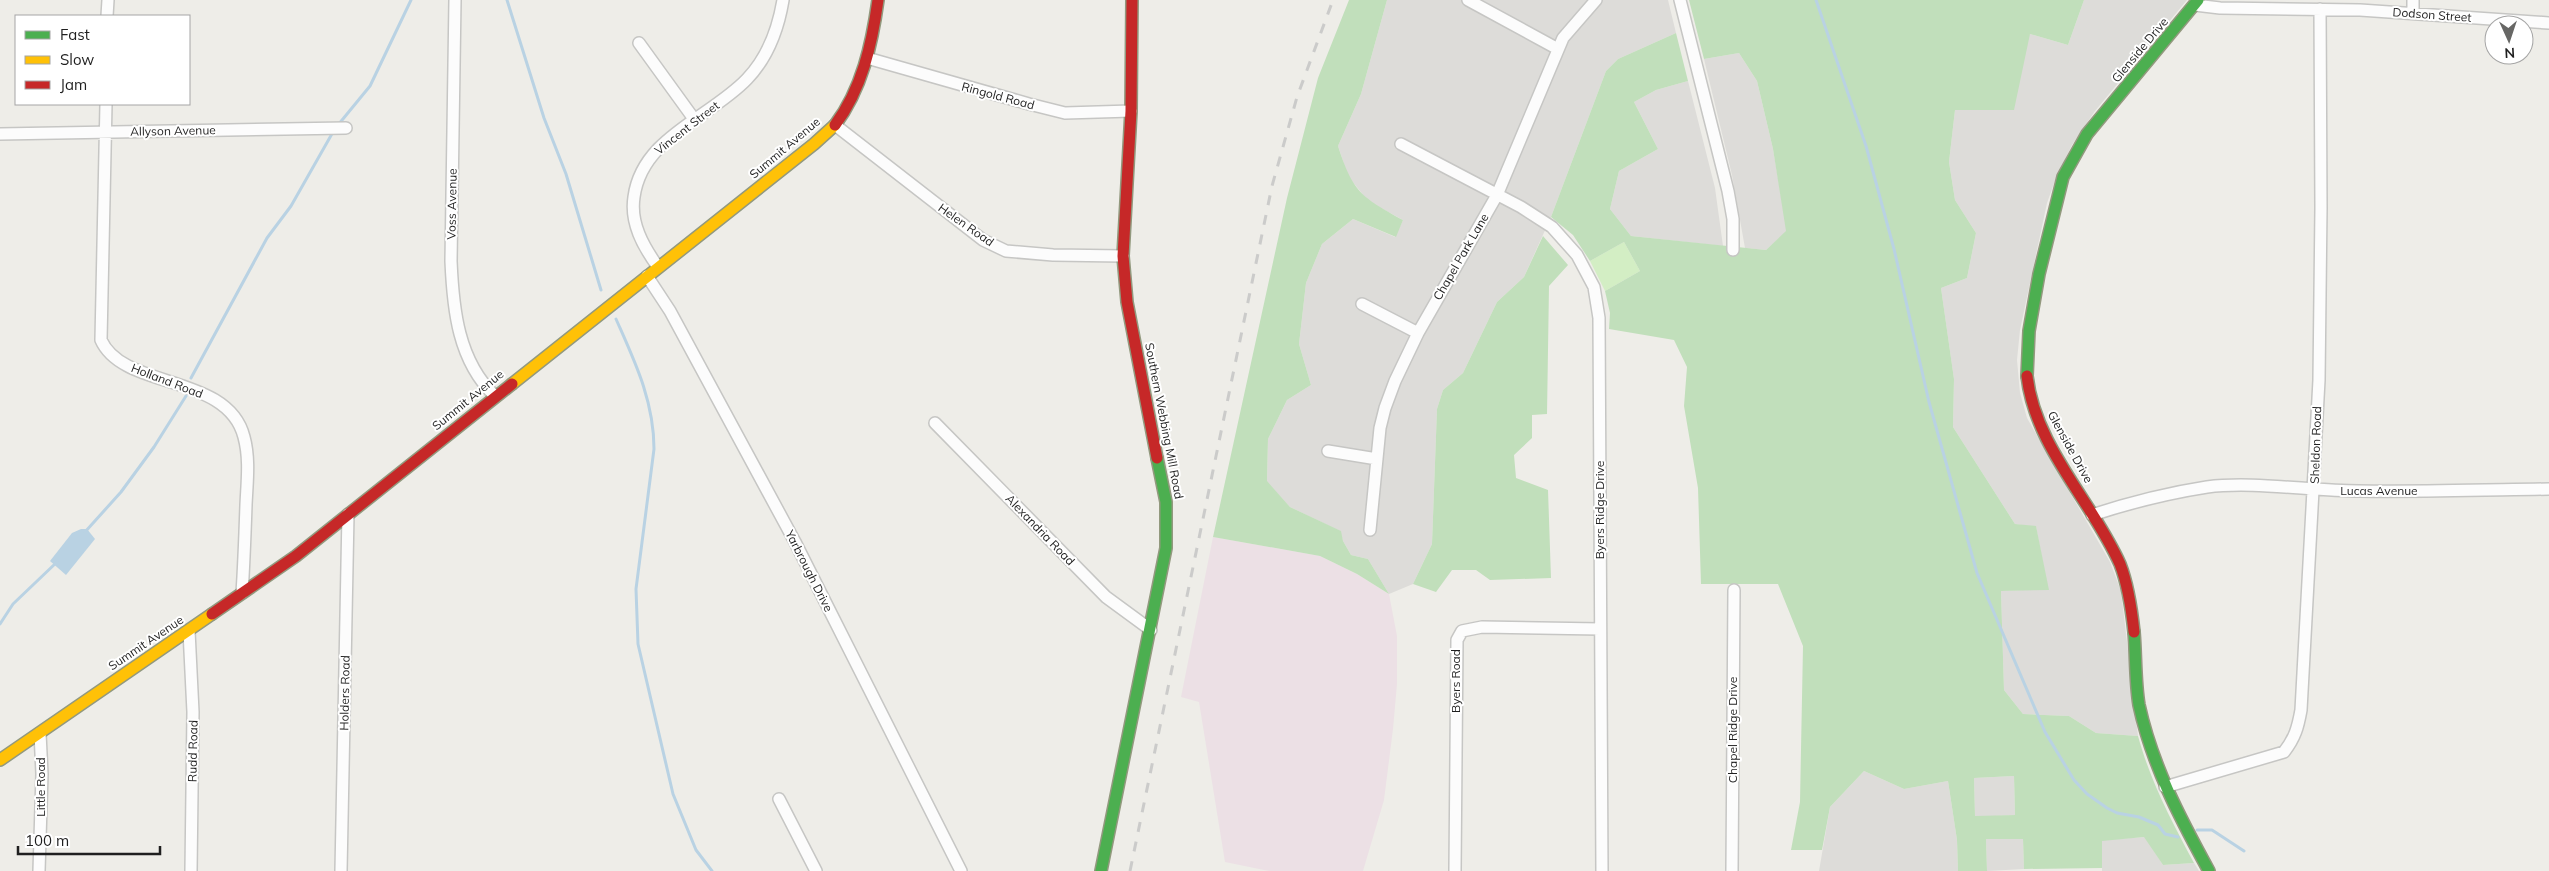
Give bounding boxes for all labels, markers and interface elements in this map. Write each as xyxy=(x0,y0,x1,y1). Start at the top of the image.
street label: Dodson Street xyxy=(2392,4,2472,25)
street label: Glenside Drive xyxy=(2108,14,2171,85)
legend xyxy=(15,15,190,105)
north arrow xyxy=(2484,15,2534,65)
text: Fast xyxy=(60,25,90,44)
text: N xyxy=(2504,44,2515,62)
text: Slow xyxy=(60,50,94,69)
text: Jam xyxy=(60,75,87,94)
street label: Ringold Road xyxy=(960,79,1036,112)
street label: Vincent Street xyxy=(651,98,722,158)
street label: Summit Avenue xyxy=(746,114,823,181)
street label: Allyson Avenue xyxy=(130,122,216,139)
street label: Voss Avenue xyxy=(443,168,460,240)
street label: Helen Road xyxy=(935,200,997,249)
street label: Chapel Park Lane xyxy=(1430,211,1492,303)
street label: Southern Webbing Mill Road xyxy=(1142,342,1187,500)
street label: Holland Road xyxy=(129,360,205,401)
street label: Summit Avenue xyxy=(429,366,506,433)
street label: Sheldon Road xyxy=(2307,406,2324,484)
street label: Glenside Drive xyxy=(2045,408,2096,485)
street label: Byers Ridge Drive xyxy=(1592,461,1607,559)
street label: Lucas Avenue xyxy=(2340,483,2418,498)
street label: Alexandria Road xyxy=(1003,491,1078,568)
street label: Yarbrough Drive xyxy=(782,527,836,614)
street label: Summit Avenue xyxy=(105,612,186,673)
street label: Byers Road xyxy=(1448,649,1463,713)
street label: Holders Road xyxy=(336,655,353,731)
street label: Chapel Ridge Drive xyxy=(1725,677,1740,783)
street label: Rudd Road xyxy=(184,720,201,782)
street label: Little Road xyxy=(33,757,48,817)
scale bar xyxy=(18,824,160,856)
text: 100 m xyxy=(25,831,69,850)

